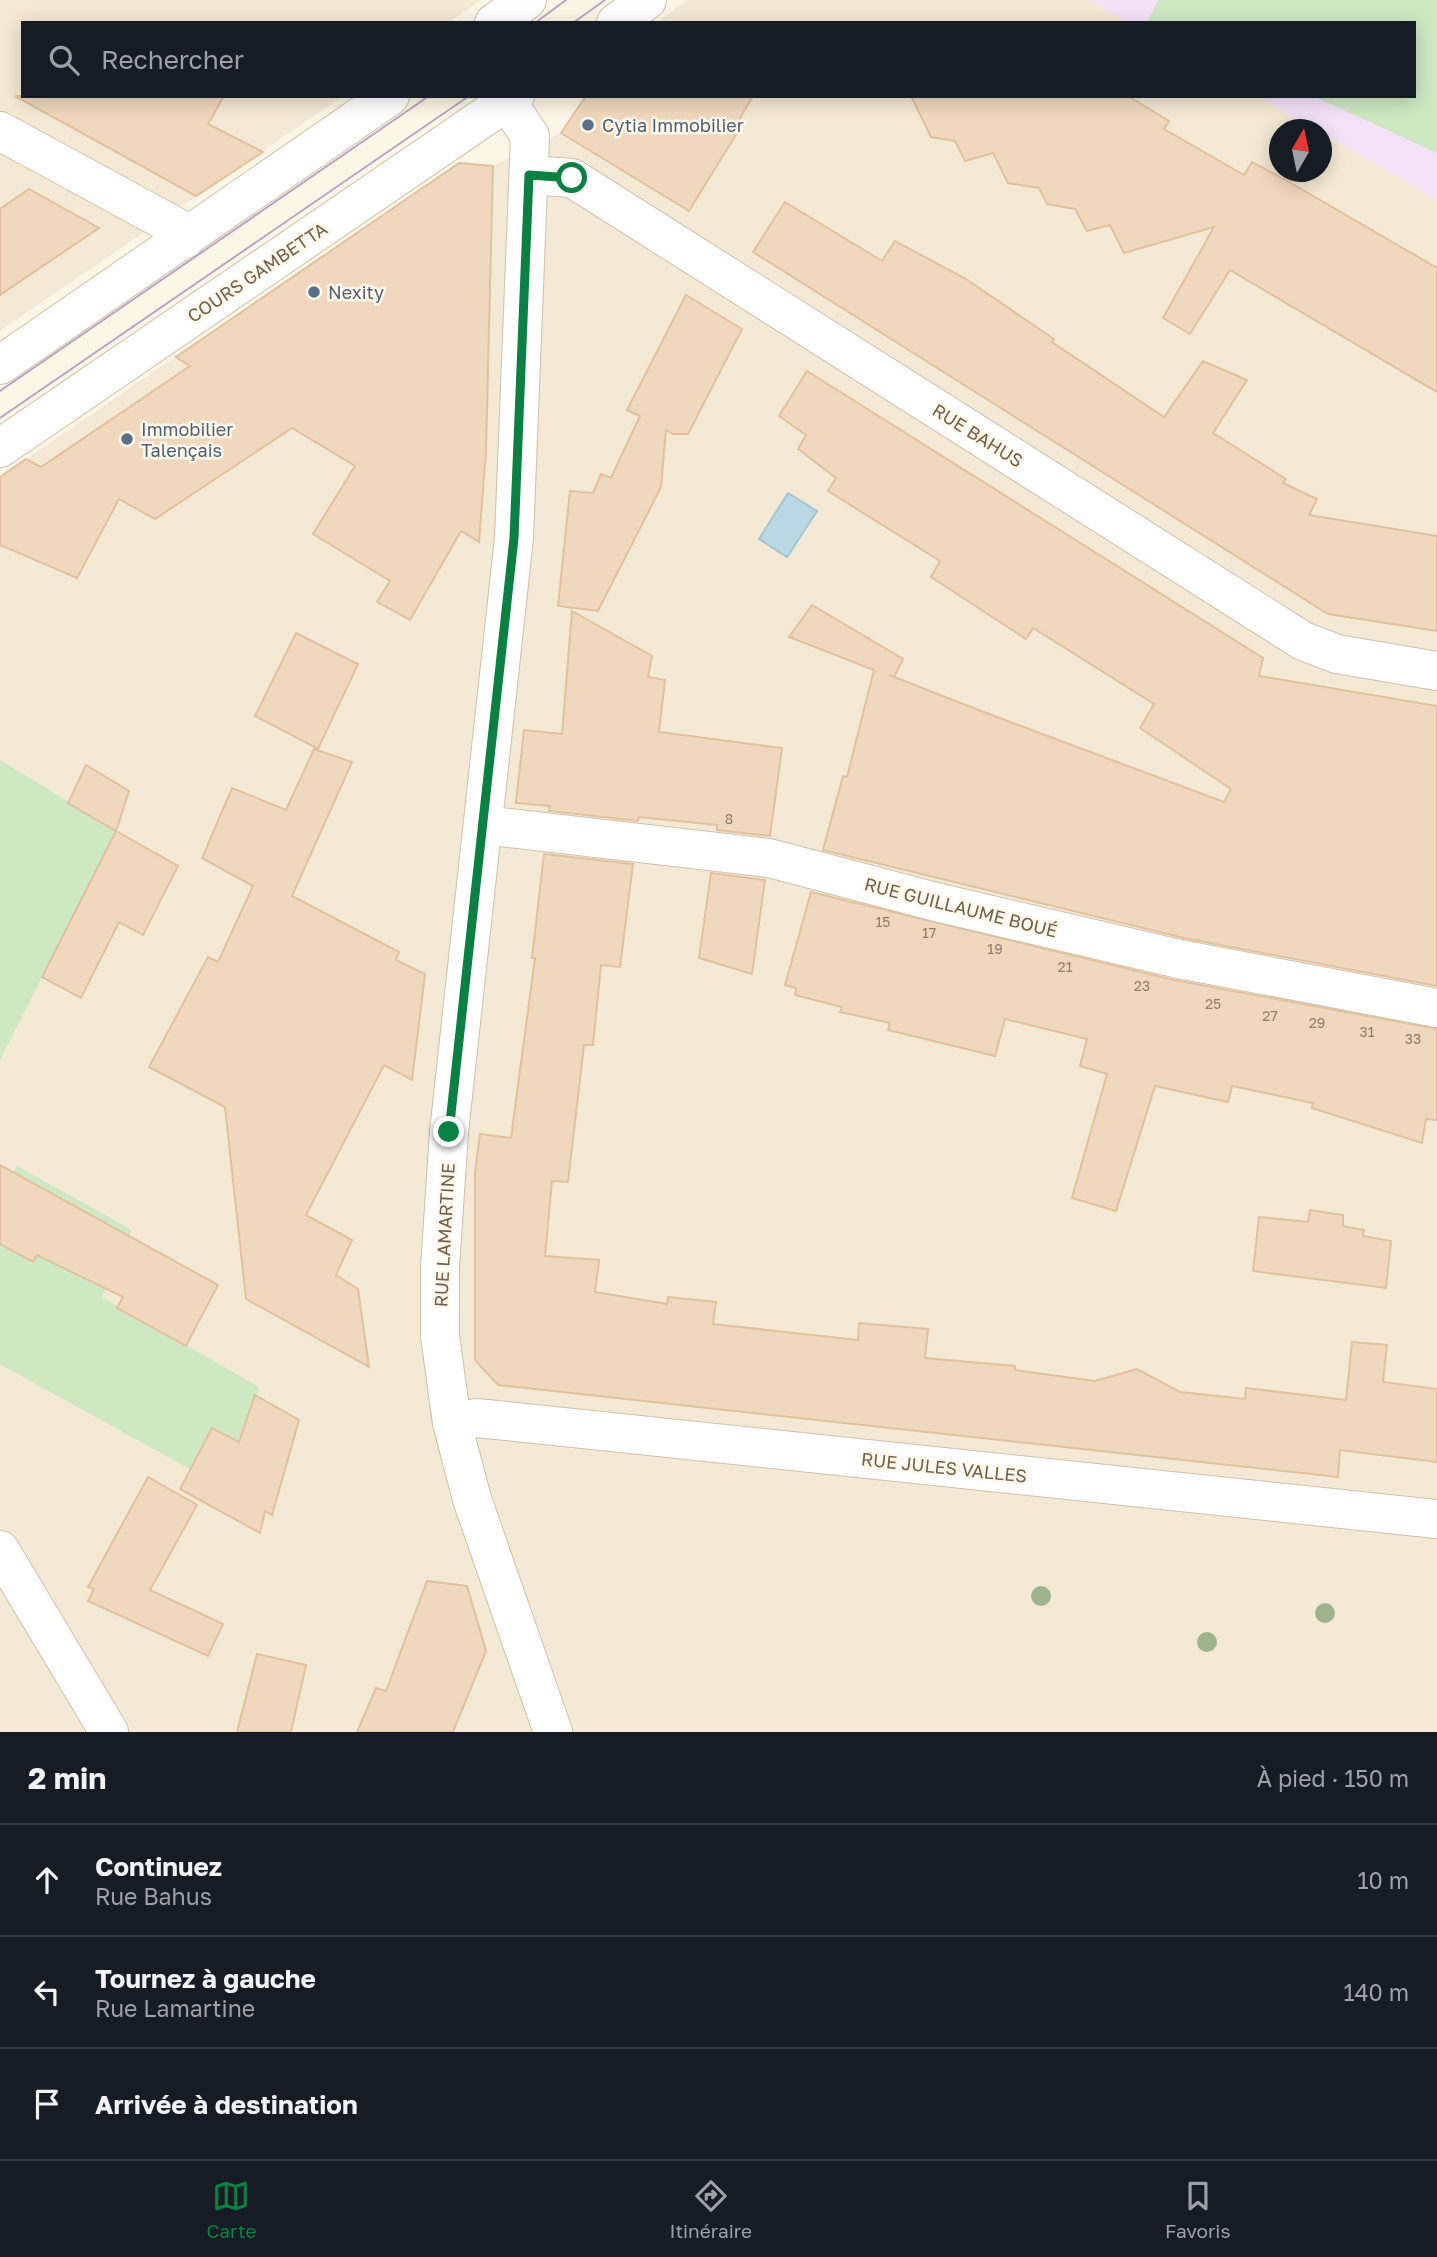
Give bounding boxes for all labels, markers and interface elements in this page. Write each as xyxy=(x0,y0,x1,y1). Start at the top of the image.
search box xyxy=(21,21,1416,98)
icon: search xyxy=(45,41,83,79)
text: Rechercher xyxy=(101,44,244,75)
place label: Cytia Immobilier xyxy=(602,114,744,136)
marker: Cytia Immobilier xyxy=(580,117,596,133)
north arrow xyxy=(1269,119,1332,182)
route start xyxy=(556,162,587,193)
street label: COURS GAMBETTA xyxy=(183,217,331,327)
place label: Nexity xyxy=(328,281,384,303)
marker: Nexity xyxy=(306,284,322,300)
street label: RUE BAHUS xyxy=(929,398,1027,472)
place label: Immobilier Talençais xyxy=(141,418,233,461)
marker: Immobilier Talençais xyxy=(119,431,135,447)
house number: 8 xyxy=(725,810,733,827)
street label: RUE GUILLAUME BOUÉ xyxy=(862,872,1060,942)
house number: 15 xyxy=(876,913,890,930)
house number: 17 xyxy=(922,924,936,941)
house number: 19 xyxy=(987,940,1003,957)
house number: 21 xyxy=(1058,958,1073,975)
house number: 23 xyxy=(1134,977,1150,994)
house number: 25 xyxy=(1205,995,1221,1012)
house number: 27 xyxy=(1262,1007,1278,1024)
house number: 29 xyxy=(1309,1014,1325,1031)
house number: 31 xyxy=(1360,1023,1375,1040)
house number: 33 xyxy=(1405,1030,1421,1047)
route end xyxy=(433,1116,464,1147)
street label: RUE LAMARTINE xyxy=(429,1162,459,1308)
street label: RUE JULES VALLES xyxy=(860,1447,1028,1487)
text: 2 min xyxy=(28,1760,106,1796)
text: À pied · 150 m xyxy=(1257,1764,1409,1792)
text: Continuez xyxy=(95,1851,222,1882)
icon: ahead xyxy=(28,1861,66,1899)
text: 10 m xyxy=(1357,1866,1409,1894)
text: Rue Bahus xyxy=(95,1882,212,1910)
text: Tournez à gauche xyxy=(95,1963,316,1994)
icon: left xyxy=(28,1973,66,2011)
text: 140 m xyxy=(1343,1978,1409,2006)
text: Rue Lamartine xyxy=(95,1994,255,2022)
icon: arrive xyxy=(28,2085,66,2123)
text: Arrivée à destination xyxy=(95,2089,358,2120)
tab: Carte xyxy=(206,2177,257,2242)
tab: Itinéraire xyxy=(669,2177,752,2242)
tab: Favoris xyxy=(1165,2177,1231,2242)

